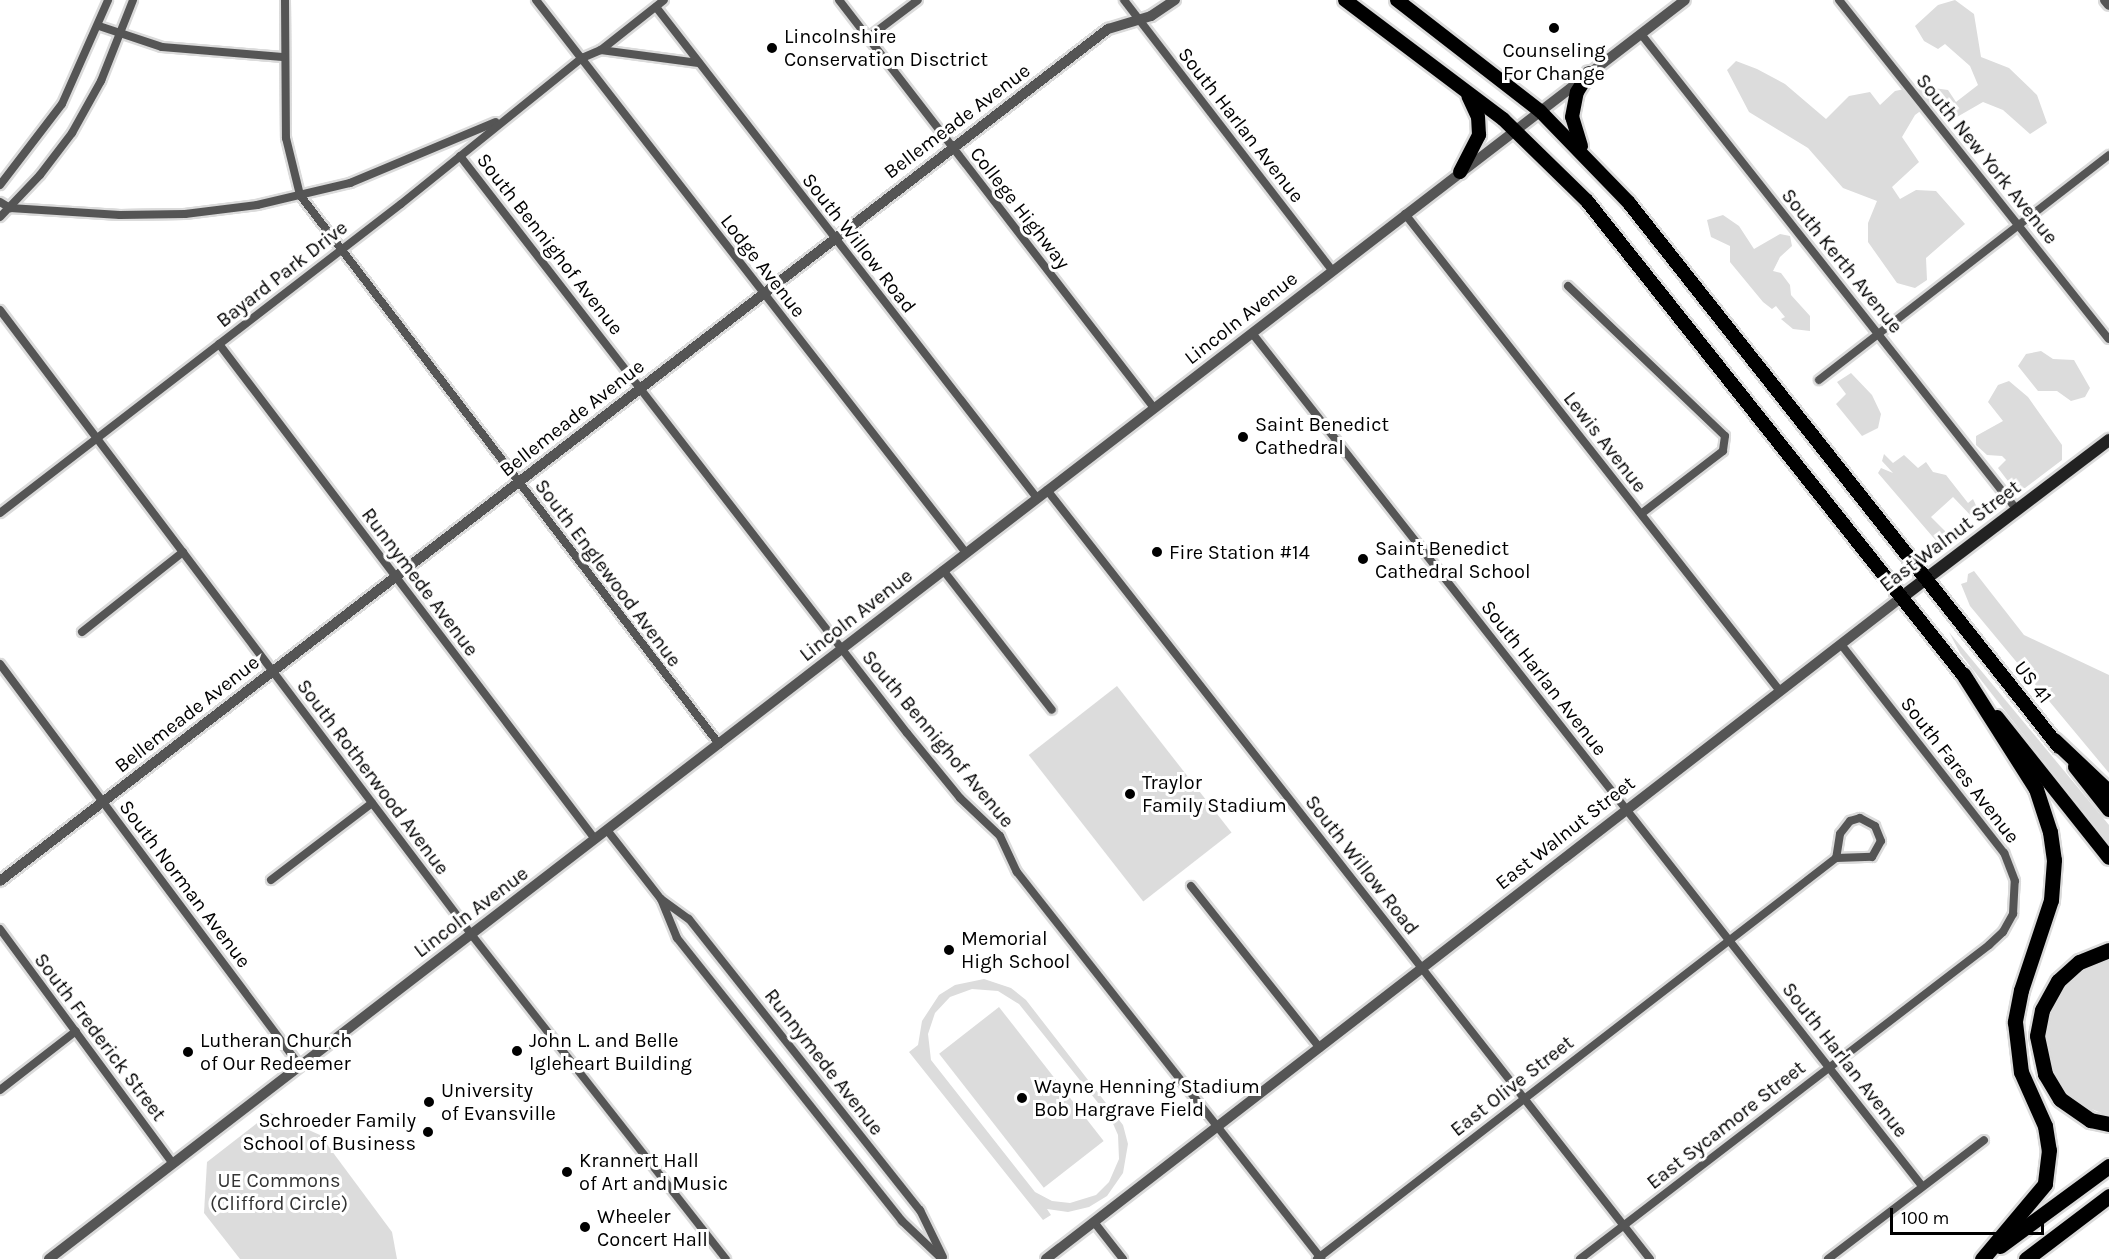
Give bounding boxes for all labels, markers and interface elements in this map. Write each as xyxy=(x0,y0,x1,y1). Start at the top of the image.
marker: Counseling For Change xyxy=(1547,21,1561,35)
place label: Lincolnshire Conservation Disctrict xyxy=(784,24,988,71)
place label: Counseling For Change xyxy=(1502,38,1606,85)
marker: Lincolnshire Conservation Disctrict xyxy=(765,41,779,55)
street label: South Harlan Avenue xyxy=(1173,43,1309,207)
street label: Bellemeade Avenue xyxy=(879,58,1035,184)
street label: South New York Avenue xyxy=(1911,69,2063,249)
street label: College Highway xyxy=(965,142,1075,274)
street label: South Bennighof Avenue xyxy=(472,148,628,340)
street label: South Willow Road xyxy=(797,168,921,318)
street label: South Kerth Avenue xyxy=(1776,184,1908,338)
street label: Lodge Avenue xyxy=(715,210,811,322)
street label: Bayard Park Drive xyxy=(212,215,352,333)
street label: Lincoln Avenue xyxy=(1180,266,1302,370)
street label: Bellemeade Avenue xyxy=(495,354,649,482)
street label: Lewis Avenue xyxy=(1558,387,1652,497)
place label: Saint Benedict Cathedral xyxy=(1255,413,1389,460)
marker: Saint Benedict Cathedral xyxy=(1236,430,1250,444)
street label: South Englewood Avenue xyxy=(530,474,686,672)
street label: East Walnut Street xyxy=(1875,475,2025,597)
street label: Runnymede Avenue xyxy=(356,503,484,661)
place label: Saint Benedict Cathedral School xyxy=(1375,536,1531,583)
place label: Fire Station #14 xyxy=(1169,540,1310,564)
marker: Fire Station #14 xyxy=(1150,545,1164,559)
marker: Saint Benedict Cathedral School xyxy=(1356,552,1370,566)
street label: Lincoln Avenue xyxy=(795,563,917,667)
street label: South Harlan Avenue xyxy=(1476,596,1612,760)
street label: South Bennighof Avenue xyxy=(857,645,1019,833)
street label: Bellemeade Avenue xyxy=(110,650,264,778)
street label: US 41 xyxy=(2009,656,2057,708)
street label: South Rotherwood Avenue xyxy=(292,675,454,879)
street label: South Fares Avenue xyxy=(1895,692,2025,848)
place label: Traylor Family Stadium xyxy=(1142,771,1287,818)
street label: East Walnut Street xyxy=(1491,771,1639,895)
marker: Traylor Family Stadium xyxy=(1123,787,1137,801)
street label: South Willow Road xyxy=(1300,790,1424,940)
street label: South Norman Avenue xyxy=(114,795,256,973)
street label: Lincoln Avenue xyxy=(409,861,533,963)
place label: Memorial High School xyxy=(961,927,1070,974)
marker: Memorial High School xyxy=(942,943,956,957)
street label: South Frederick Street xyxy=(29,948,171,1126)
street label: South Harlan Avenue xyxy=(1777,978,1913,1142)
street label: Runnymede Avenue xyxy=(759,984,889,1140)
place label: Lutheran Church of Our Redeemer xyxy=(200,1028,352,1075)
place label: John L. and Belle Igleheart Building xyxy=(529,1028,692,1075)
street label: East Olive Street xyxy=(1446,1031,1578,1141)
marker: John L. and Belle Igleheart Building xyxy=(510,1044,524,1058)
marker: Lutheran Church of Our Redeemer xyxy=(181,1045,195,1059)
street label: East Sycamore Street xyxy=(1642,1056,1810,1194)
place label: Wayne Henning Stadium Bob Hargrave Field xyxy=(1034,1074,1260,1121)
place label: University of Evansville xyxy=(441,1078,556,1125)
marker: Wayne Henning Stadium Bob Hargrave Field xyxy=(1015,1091,1029,1105)
marker: University of Evansville xyxy=(422,1095,436,1109)
place label: Schroeder Family School of Business xyxy=(242,1108,416,1155)
marker: Schroeder Family School of Business xyxy=(421,1125,435,1139)
place label: Krannert Hall of Art and Music xyxy=(579,1148,728,1195)
marker: Krannert Hall of Art and Music xyxy=(560,1165,574,1179)
park label: UE Commons (Clifford Circle) xyxy=(210,1168,348,1215)
scale bar xyxy=(1893,1196,2048,1234)
place label: Wheeler Concert Hall xyxy=(597,1204,708,1251)
text: 100 m xyxy=(1901,1207,1949,1229)
marker: Wheeler Concert Hall xyxy=(578,1220,592,1234)

